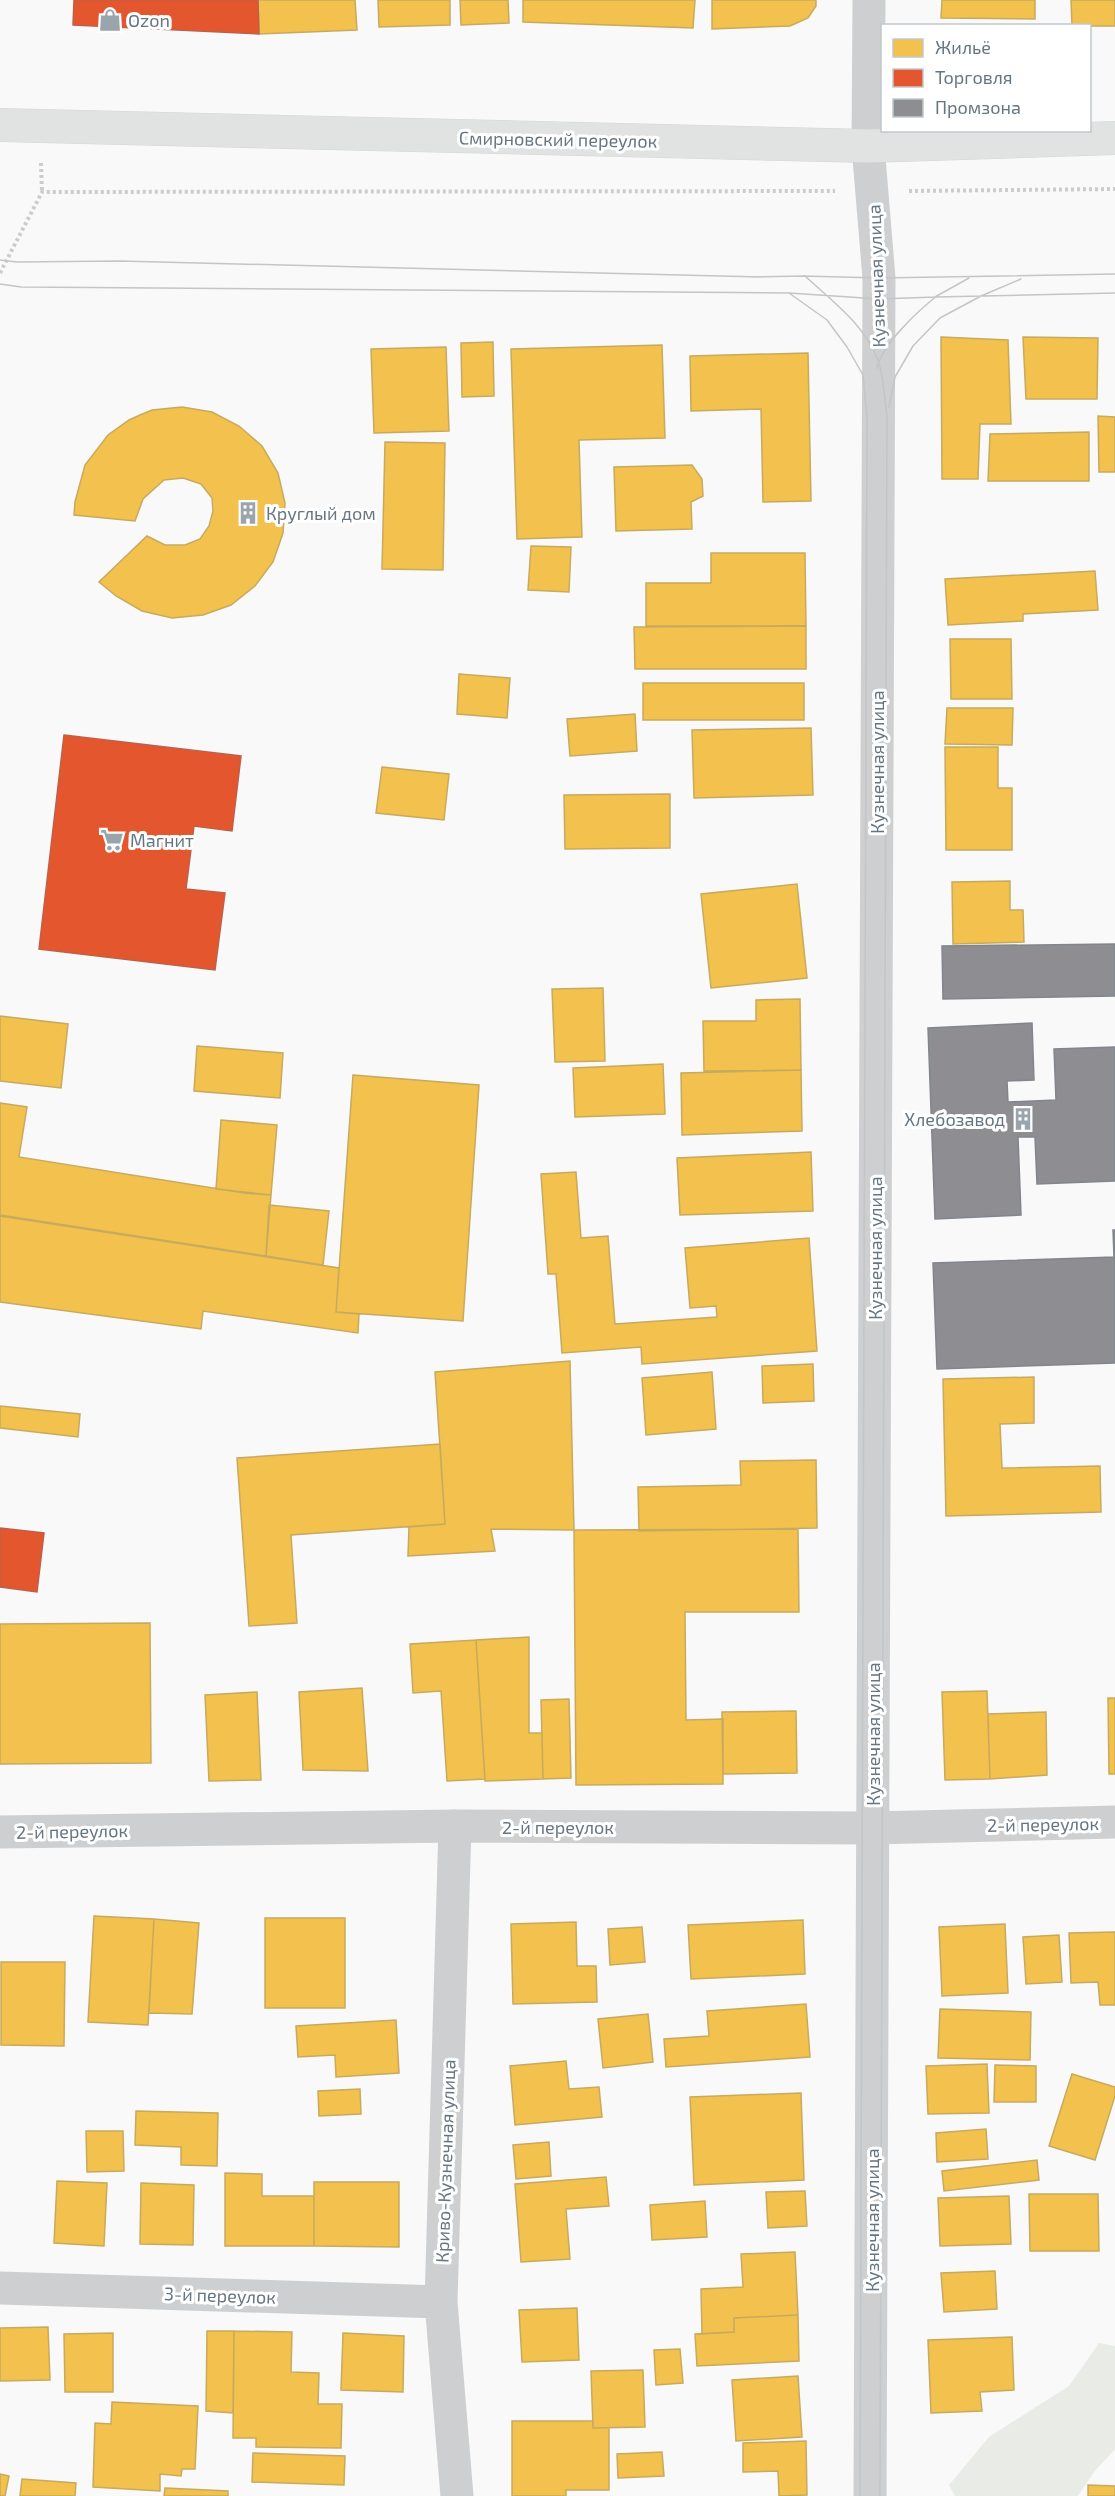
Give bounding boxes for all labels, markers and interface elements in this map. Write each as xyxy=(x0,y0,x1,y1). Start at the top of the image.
shop icon: Ozon xyxy=(97,7,123,33)
place label: Ozon xyxy=(128,9,170,31)
legend xyxy=(881,24,1091,132)
text: Жильё xyxy=(935,36,991,58)
text: Торговля xyxy=(935,66,1013,88)
text: Промзона xyxy=(935,96,1021,118)
street label: Смирновский переулок xyxy=(459,126,658,152)
street label: Кузнечная улица xyxy=(863,204,889,348)
building icon: Круглый дом xyxy=(235,500,261,526)
place label: Круглый дом xyxy=(266,502,376,524)
street label: Кузнечная улица xyxy=(866,690,888,834)
supermarket icon: Магнит xyxy=(99,827,125,853)
place label: Магнит xyxy=(130,829,194,851)
building icon: Хлебозавод xyxy=(1010,1106,1036,1132)
place label: Хлебозавод xyxy=(904,1108,1005,1130)
street label: Кузнечная улица xyxy=(864,1176,886,1320)
street label: Кузнечная улица xyxy=(862,1662,884,1806)
street label: 2-й переулок xyxy=(987,1812,1100,1836)
street label: 2-й переулок xyxy=(502,1816,614,1838)
street label: 2-й переулок xyxy=(16,1819,129,1843)
street label: Криво-Кузнечная улица xyxy=(430,2059,460,2263)
street label: Кузнечная улица xyxy=(861,2148,883,2292)
street label: 3-й переулок xyxy=(164,2282,277,2308)

